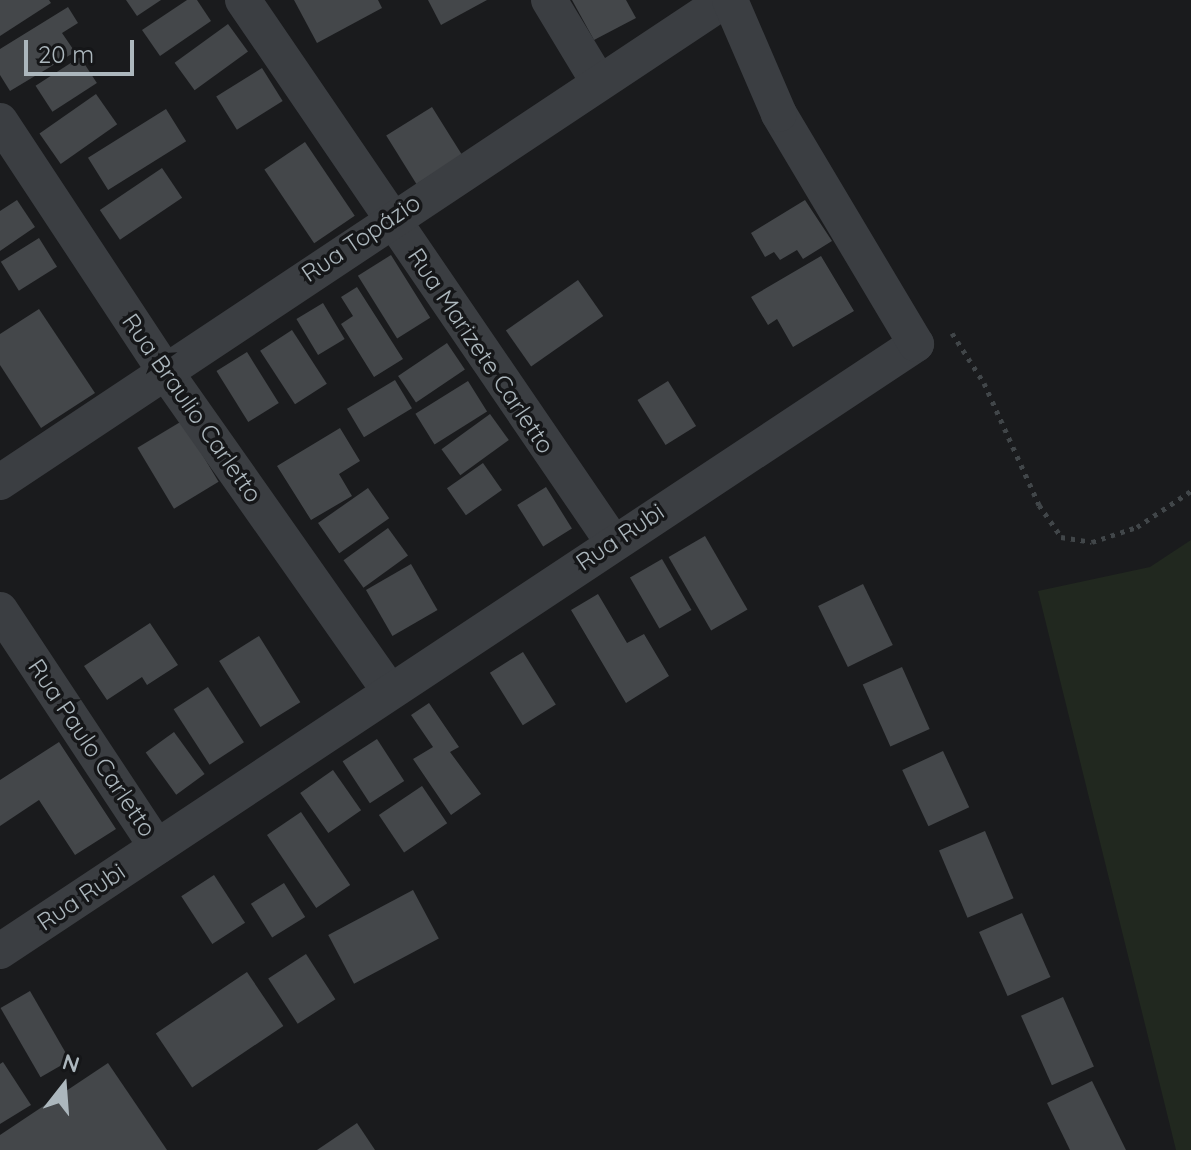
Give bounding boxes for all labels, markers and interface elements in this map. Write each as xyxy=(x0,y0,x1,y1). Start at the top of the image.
scale bar xyxy=(28,24,138,74)
text: 20 m xyxy=(38,39,94,69)
street label: Rua Topázio xyxy=(296,188,426,288)
street label: Rua Marizete Carletto xyxy=(402,243,560,459)
street label: Rua Braulio Carletto xyxy=(116,308,268,508)
street label: Rua Rubi xyxy=(571,497,669,577)
street label: Rua Paulo Carletto xyxy=(22,654,162,842)
street label: Rua Rubi xyxy=(32,857,130,937)
north arrow xyxy=(24,1046,104,1126)
text: N xyxy=(59,1047,83,1079)

